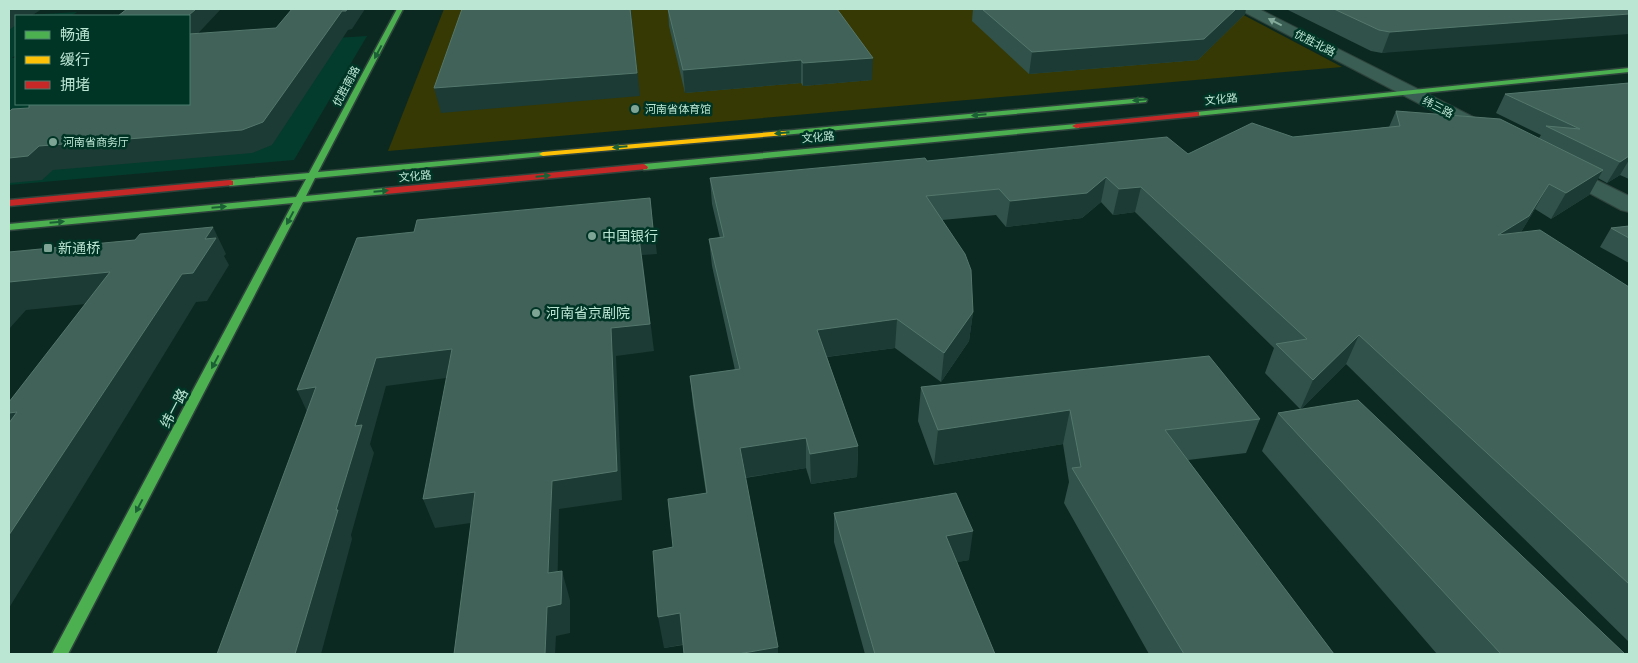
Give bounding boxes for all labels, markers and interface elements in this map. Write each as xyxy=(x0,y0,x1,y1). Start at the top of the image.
legend xyxy=(15,15,190,105)
one-way arrow xyxy=(1268,18,1282,26)
text: 畅通 xyxy=(60,25,90,44)
street label: 优胜北路 xyxy=(1292,27,1338,59)
one-way arrow xyxy=(374,45,382,59)
text: 缓行 xyxy=(60,50,90,69)
street label: 优胜南路 xyxy=(329,63,363,109)
text: 拥堵 xyxy=(60,75,90,94)
street label: 文化路 xyxy=(1204,90,1238,108)
street label: 纬三路 xyxy=(1420,93,1456,121)
one-way arrow xyxy=(1132,96,1148,104)
place label: 河南省体育馆 xyxy=(645,102,711,116)
marker: 河南省体育馆 xyxy=(629,103,641,115)
one-way arrow xyxy=(970,111,986,119)
one-way arrow xyxy=(774,129,790,137)
street label: 文化路 xyxy=(801,129,835,145)
place label: 河南省商务厅 xyxy=(63,135,129,149)
marker: 河南省商务厅 xyxy=(47,136,59,148)
one-way arrow xyxy=(612,144,628,152)
street label: 文化路 xyxy=(398,168,432,184)
one-way arrow xyxy=(535,172,551,180)
one-way arrow xyxy=(373,187,389,195)
one-way arrow xyxy=(211,203,227,211)
one-way arrow xyxy=(286,212,295,225)
one-way arrow xyxy=(50,218,66,226)
place label: 中国银行 xyxy=(602,227,658,245)
marker: 中国银行 xyxy=(586,230,598,242)
place label: 新通桥 xyxy=(58,239,100,257)
marker: 新通桥 xyxy=(42,242,54,254)
place label: 河南省京剧院 xyxy=(546,304,630,322)
marker: 河南省京剧院 xyxy=(530,307,542,319)
one-way arrow xyxy=(211,355,219,369)
street label: 纬一路 xyxy=(156,385,192,431)
one-way arrow xyxy=(135,499,143,513)

